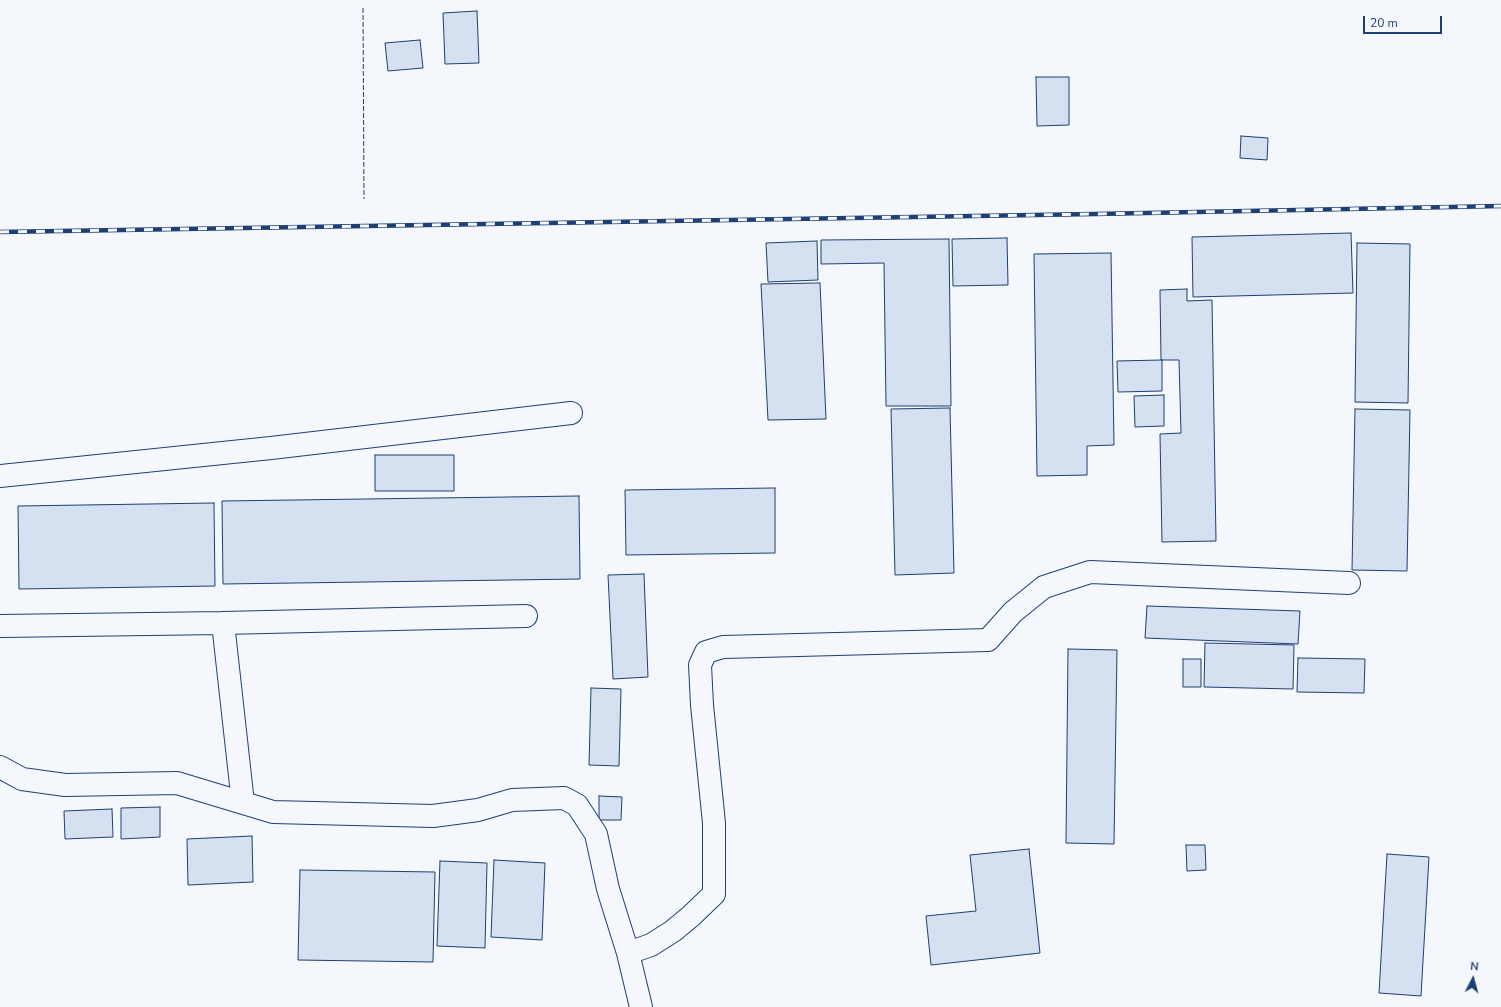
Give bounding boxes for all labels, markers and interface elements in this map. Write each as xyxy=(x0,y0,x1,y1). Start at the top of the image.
scale bar xyxy=(1365,8,1444,34)
text: 20 m xyxy=(1370,15,1398,31)
north arrow xyxy=(1453,959,1493,999)
text: N xyxy=(1469,959,1479,974)

